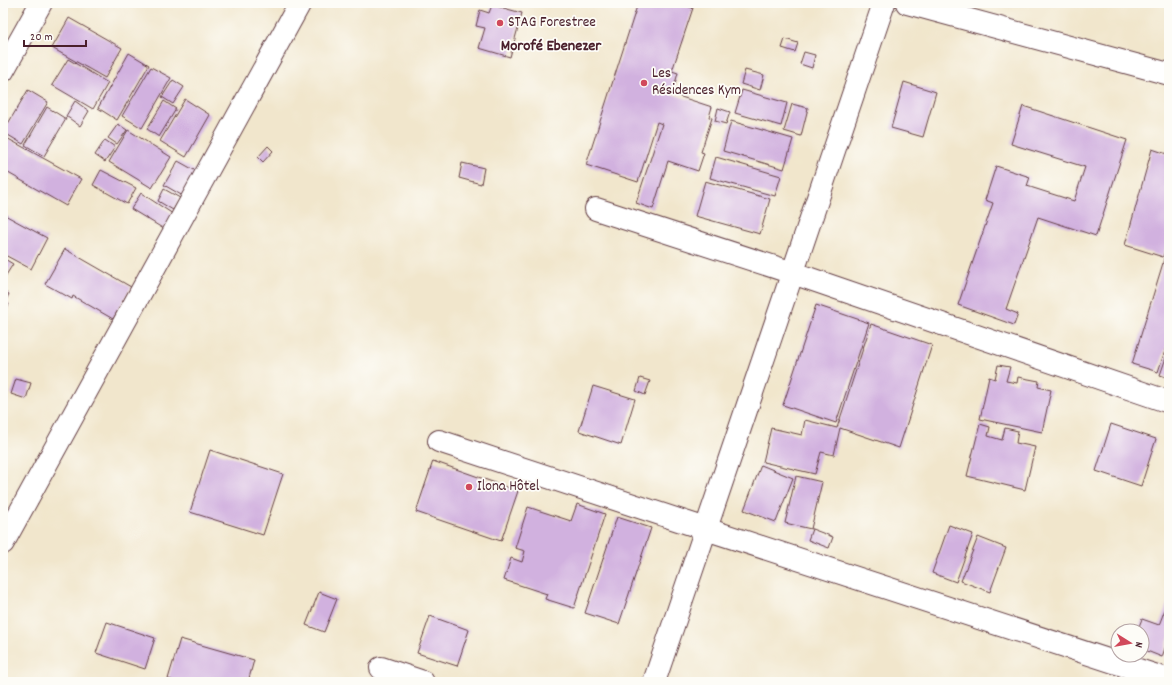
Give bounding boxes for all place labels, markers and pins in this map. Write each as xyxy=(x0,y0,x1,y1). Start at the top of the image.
place label: STAG Forestree xyxy=(508,12,596,34)
marker: STAG Forestree xyxy=(495,18,505,28)
place label: Les Résidences Kym xyxy=(652,63,741,102)
marker: Les Résidences Kym xyxy=(639,78,649,88)
place label: Ilona Hôtel xyxy=(477,476,540,498)
marker: Ilona Hôtel xyxy=(464,482,474,492)

